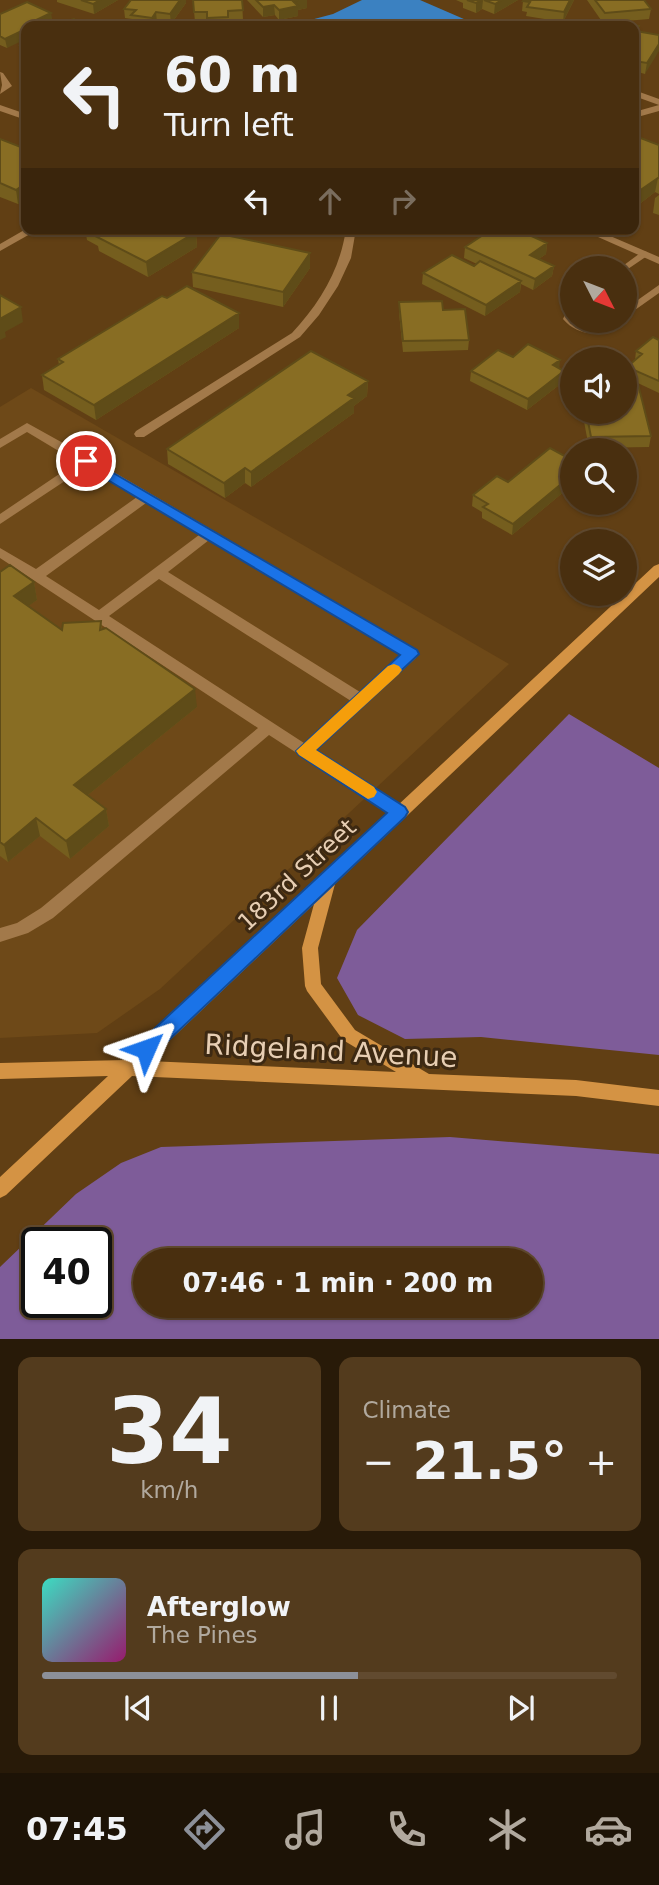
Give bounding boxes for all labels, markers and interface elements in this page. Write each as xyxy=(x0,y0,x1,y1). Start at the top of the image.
text: 60 m xyxy=(164,47,300,104)
icon: left xyxy=(49,49,140,140)
text: Turn left xyxy=(164,106,294,144)
icon: left xyxy=(238,182,276,220)
icon: ahead xyxy=(311,182,349,220)
icon: right xyxy=(384,182,422,220)
north arrow xyxy=(560,256,637,332)
map controls xyxy=(560,256,637,606)
button: sound xyxy=(560,347,637,424)
pin xyxy=(56,431,116,491)
button: search xyxy=(560,438,637,515)
icon: arrive xyxy=(67,442,105,480)
button: layers xyxy=(560,529,637,606)
street label: 183rd Street xyxy=(232,813,362,937)
position arrow xyxy=(109,1012,183,1086)
street label: Ridgeland Avenue xyxy=(204,1028,458,1074)
speed limit sign: 40 xyxy=(21,1227,112,1318)
text: 07:46 · 1 min · 200 m xyxy=(183,1268,493,1298)
text: 34 xyxy=(106,1379,233,1484)
text: Climate xyxy=(363,1397,451,1423)
text: 21.5° xyxy=(413,1431,567,1491)
text: − xyxy=(363,1440,394,1484)
text: + xyxy=(585,1440,617,1484)
text: km/h xyxy=(140,1477,198,1503)
text: Afterglow xyxy=(147,1592,291,1622)
text: The Pines xyxy=(147,1622,258,1648)
icon: previous xyxy=(119,1689,157,1727)
icon: pause xyxy=(310,1689,348,1727)
icon: next xyxy=(502,1689,540,1727)
icon: directions xyxy=(180,1805,229,1854)
icon: music xyxy=(281,1805,330,1854)
icon: phone xyxy=(382,1805,431,1854)
icon: climate xyxy=(483,1805,532,1854)
icon: car xyxy=(584,1805,633,1854)
text: 07:45 xyxy=(26,1810,128,1848)

